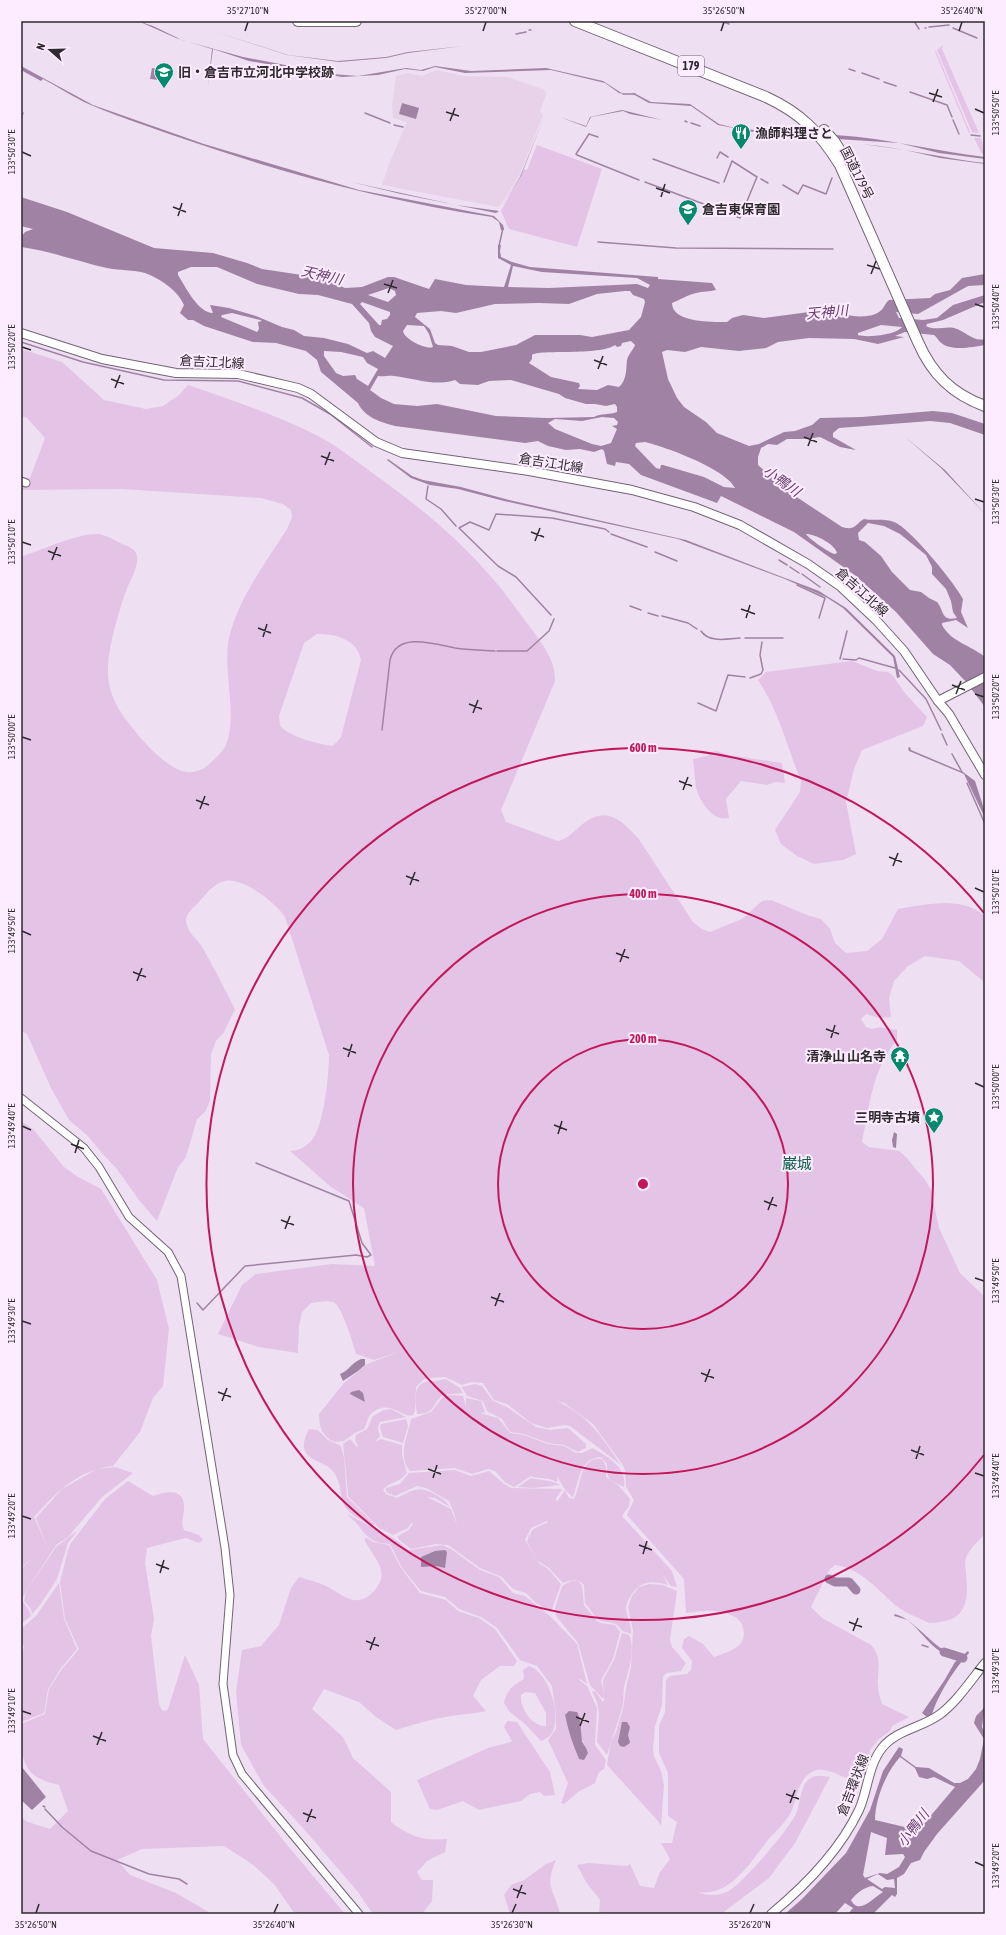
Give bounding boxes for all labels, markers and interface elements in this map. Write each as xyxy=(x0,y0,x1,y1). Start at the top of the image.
text: 35°27'10"N xyxy=(227,5,269,16)
text: 35°27'00"N xyxy=(465,5,507,16)
text: 35°26'50"N xyxy=(703,5,745,16)
text: 35°26'40"N xyxy=(941,5,983,16)
north arrow xyxy=(30,30,70,70)
text: N xyxy=(34,41,47,52)
road number: 179 xyxy=(678,56,704,76)
school or university icon: 旧・倉吉市立河北中学校跡 xyxy=(153,61,175,89)
place label: 旧・倉吉市立河北中学校跡 xyxy=(178,65,334,80)
text: 133°50'50"E xyxy=(990,90,1001,135)
restaurant icon: 漁師料理さと xyxy=(730,122,752,150)
place label: 漁師料理さと xyxy=(755,126,833,141)
text: 133°50'30"E xyxy=(6,129,17,174)
street label: 国道179号 xyxy=(837,144,877,202)
school or university icon: 倉吉東保育園 xyxy=(677,198,699,226)
place label: 倉吉東保育園 xyxy=(702,202,780,217)
water label: 天神川 xyxy=(300,262,346,288)
text: 133°50'40"E xyxy=(990,284,1001,329)
water label: 天神川 xyxy=(805,302,851,322)
text: 133°50'20"E xyxy=(6,324,17,369)
street label: 倉吉江北線 xyxy=(179,353,245,371)
street label: 倉吉江北線 xyxy=(518,451,584,475)
water label: 小鴨川 xyxy=(760,462,805,501)
text: 133°50'30"E xyxy=(990,479,1001,524)
text: 133°50'10"E xyxy=(6,519,17,564)
street label: 倉吉江北線 xyxy=(833,565,891,619)
text: 133°50'20"E xyxy=(990,674,1001,719)
text: 133°50'00"E xyxy=(6,714,17,759)
text: 600 m xyxy=(629,741,657,755)
text: 133°50'10"E xyxy=(990,869,1001,914)
text: 400 m xyxy=(628,887,657,901)
text: 133°49'50"E xyxy=(6,908,17,953)
text: 200 m xyxy=(629,1032,657,1046)
temple icon: 清浄山 山名寺 xyxy=(889,1045,911,1073)
place label: 清浄山 山名寺 xyxy=(806,1049,886,1064)
text: 133°50'00"E xyxy=(990,1064,1001,1109)
text: 133°49'40"E xyxy=(6,1103,17,1148)
place icon: 三明寺古墳 xyxy=(923,1106,945,1134)
place label: 三明寺古墳 xyxy=(855,1110,920,1125)
district label: 巌城 xyxy=(782,1155,812,1172)
centre of rings xyxy=(636,1177,650,1191)
text: 133°49'50"E xyxy=(990,1258,1001,1303)
text: 133°49'30"E xyxy=(6,1298,17,1343)
text: 133°49'40"E xyxy=(990,1453,1001,1498)
text: 133°49'20"E xyxy=(6,1493,17,1538)
text: 133°49'30"E xyxy=(990,1648,1001,1693)
text: 133°49'10"E xyxy=(6,1688,17,1733)
street label: 倉吉環状線 xyxy=(834,1752,872,1818)
water label: 小鴨川 xyxy=(894,1805,933,1850)
text: 133°49'20"E xyxy=(990,1843,1001,1888)
text: 35°26'50"N xyxy=(15,1919,57,1930)
text: 35°26'40"N xyxy=(253,1919,295,1930)
text: 35°26'30"N xyxy=(491,1919,533,1930)
text: 35°26'20"N xyxy=(729,1919,771,1930)

